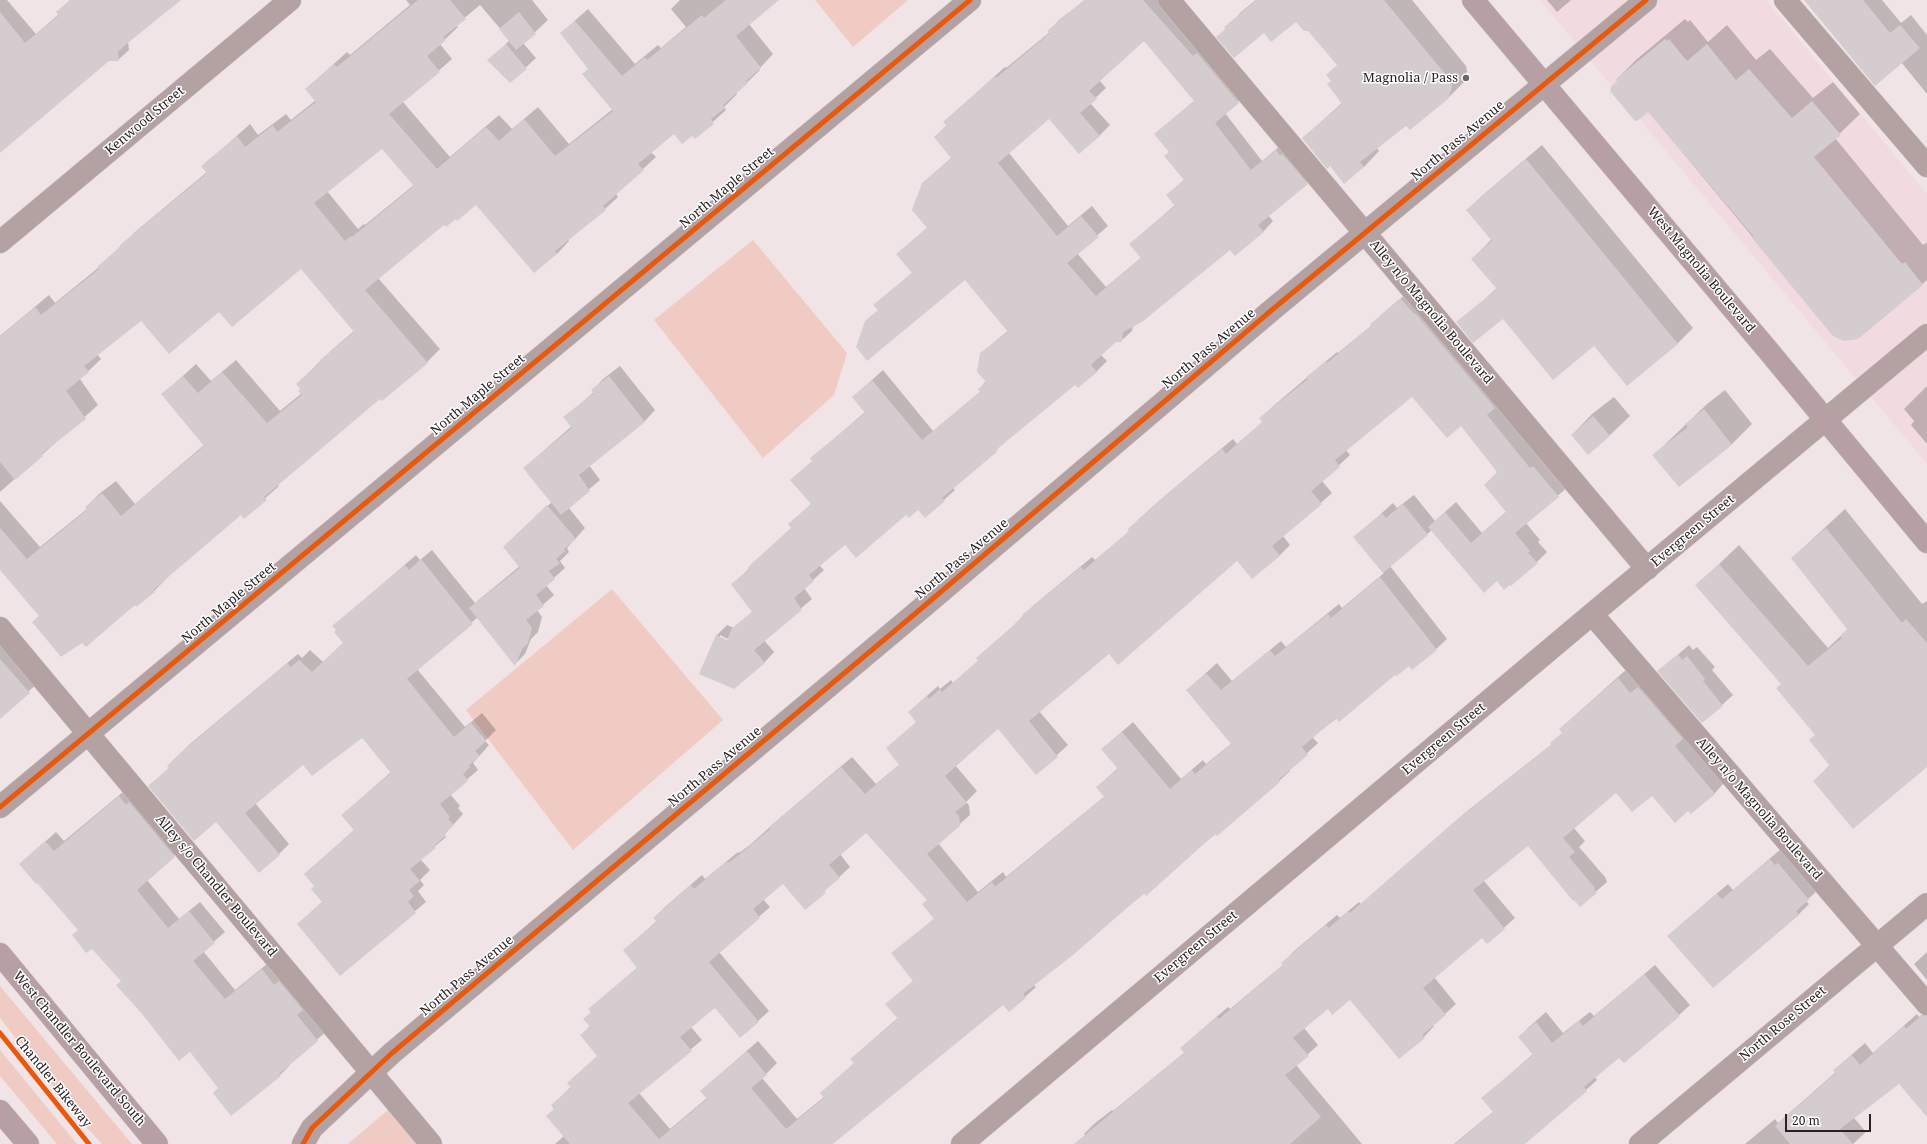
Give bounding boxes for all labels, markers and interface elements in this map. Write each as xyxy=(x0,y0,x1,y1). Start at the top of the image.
place label: Magnolia / Pass xyxy=(1363,70,1458,86)
marker: Magnolia / Pass xyxy=(1461,73,1471,83)
street label: Kenwood Street xyxy=(102,84,188,158)
street label: North Pass Avenue xyxy=(1408,98,1508,184)
street label: North Maple Street xyxy=(677,144,777,232)
street label: West Magnolia Boulevard xyxy=(1644,204,1758,336)
street label: Alley n/o Magnolia Boulevard xyxy=(1366,237,1496,387)
street label: North Pass Avenue xyxy=(1159,306,1259,392)
street label: North Maple Street xyxy=(428,351,528,439)
street label: Evergreen Street xyxy=(1648,492,1738,570)
street label: North Pass Avenue xyxy=(912,516,1012,602)
street label: North Maple Street xyxy=(179,559,279,647)
street label: Evergreen Street xyxy=(1399,700,1489,778)
street label: North Pass Avenue xyxy=(665,724,765,810)
street label: Alley n/o Magnolia Boulevard xyxy=(1693,735,1825,883)
street label: Alley s/o Chandler Boulevard xyxy=(152,812,280,960)
street label: Evergreen Street xyxy=(1151,908,1241,986)
street label: North Pass Avenue xyxy=(417,933,517,1019)
street label: West Chandler Boulevard South xyxy=(10,968,148,1130)
street label: North Rose Street xyxy=(1737,983,1829,1065)
street label: Chandler Bikeway xyxy=(11,1033,95,1131)
scale bar xyxy=(1787,1106,1873,1132)
text: 20 m xyxy=(1792,1112,1820,1129)

